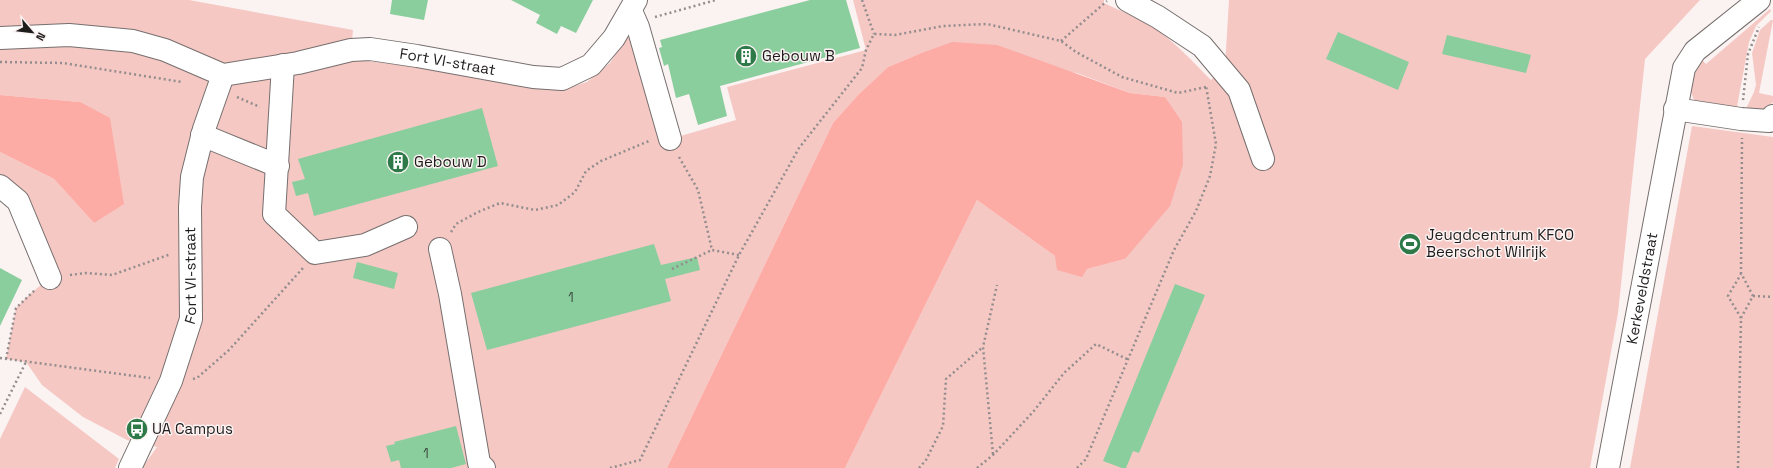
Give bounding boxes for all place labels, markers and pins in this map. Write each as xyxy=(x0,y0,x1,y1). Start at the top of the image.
building icon: Gebouw B xyxy=(733,43,759,69)
place label: Gebouw B xyxy=(762,46,835,65)
building icon: Gebouw D xyxy=(385,149,411,175)
place label: Gebouw D xyxy=(414,152,487,171)
place label: Jeugdcentrum KFCO Beerschot Wilrijk xyxy=(1426,225,1574,261)
sports icon: Jeugdcentrum KFCO Beerschot Wilrijk xyxy=(1397,231,1423,257)
bus stop icon: UA Campus xyxy=(124,416,150,442)
place label: UA Campus xyxy=(152,419,233,438)

